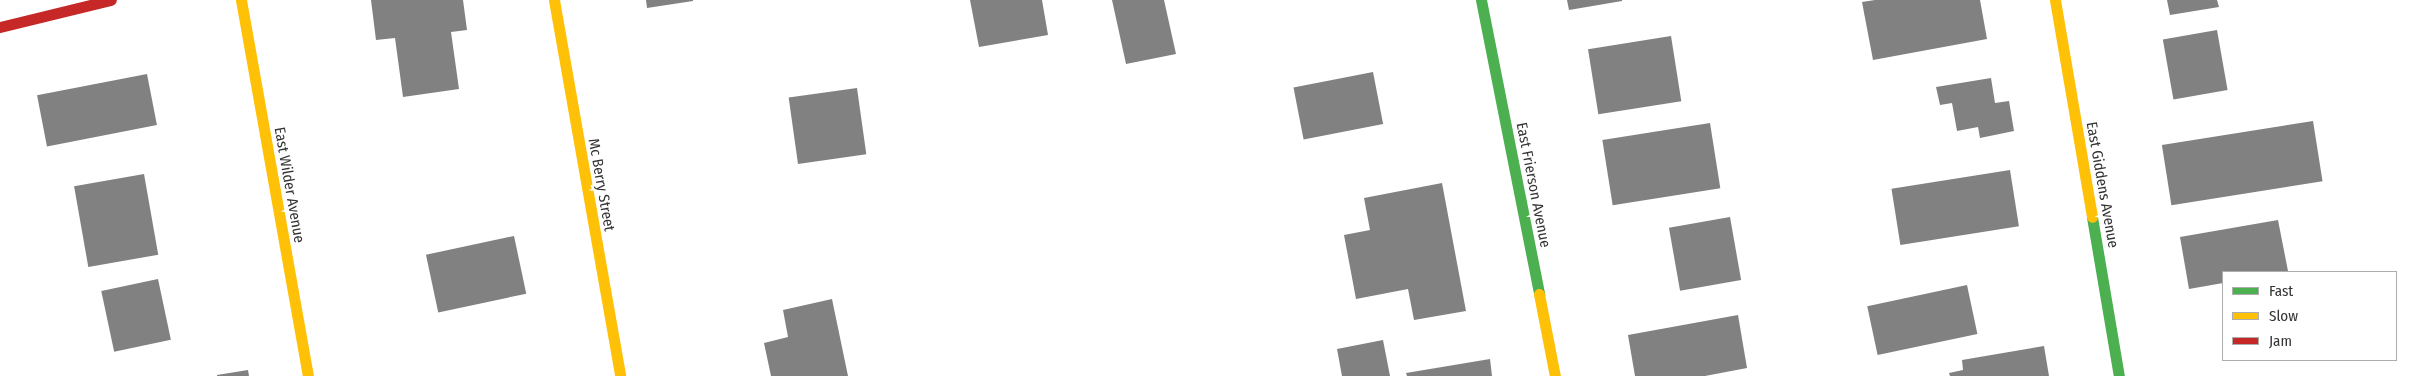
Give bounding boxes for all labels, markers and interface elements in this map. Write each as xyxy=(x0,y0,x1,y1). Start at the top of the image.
street label: East Frierson Avenue xyxy=(1512,121,1554,249)
street label: East Giddens Avenue xyxy=(2082,121,2122,249)
street label: East Wilder Avenue xyxy=(270,126,308,244)
street label: Mc Berry Street xyxy=(584,137,618,233)
legend xyxy=(2222,271,2397,361)
text: Fast xyxy=(2269,282,2293,300)
text: Slow xyxy=(2269,307,2298,325)
text: Jam xyxy=(2269,332,2292,350)

